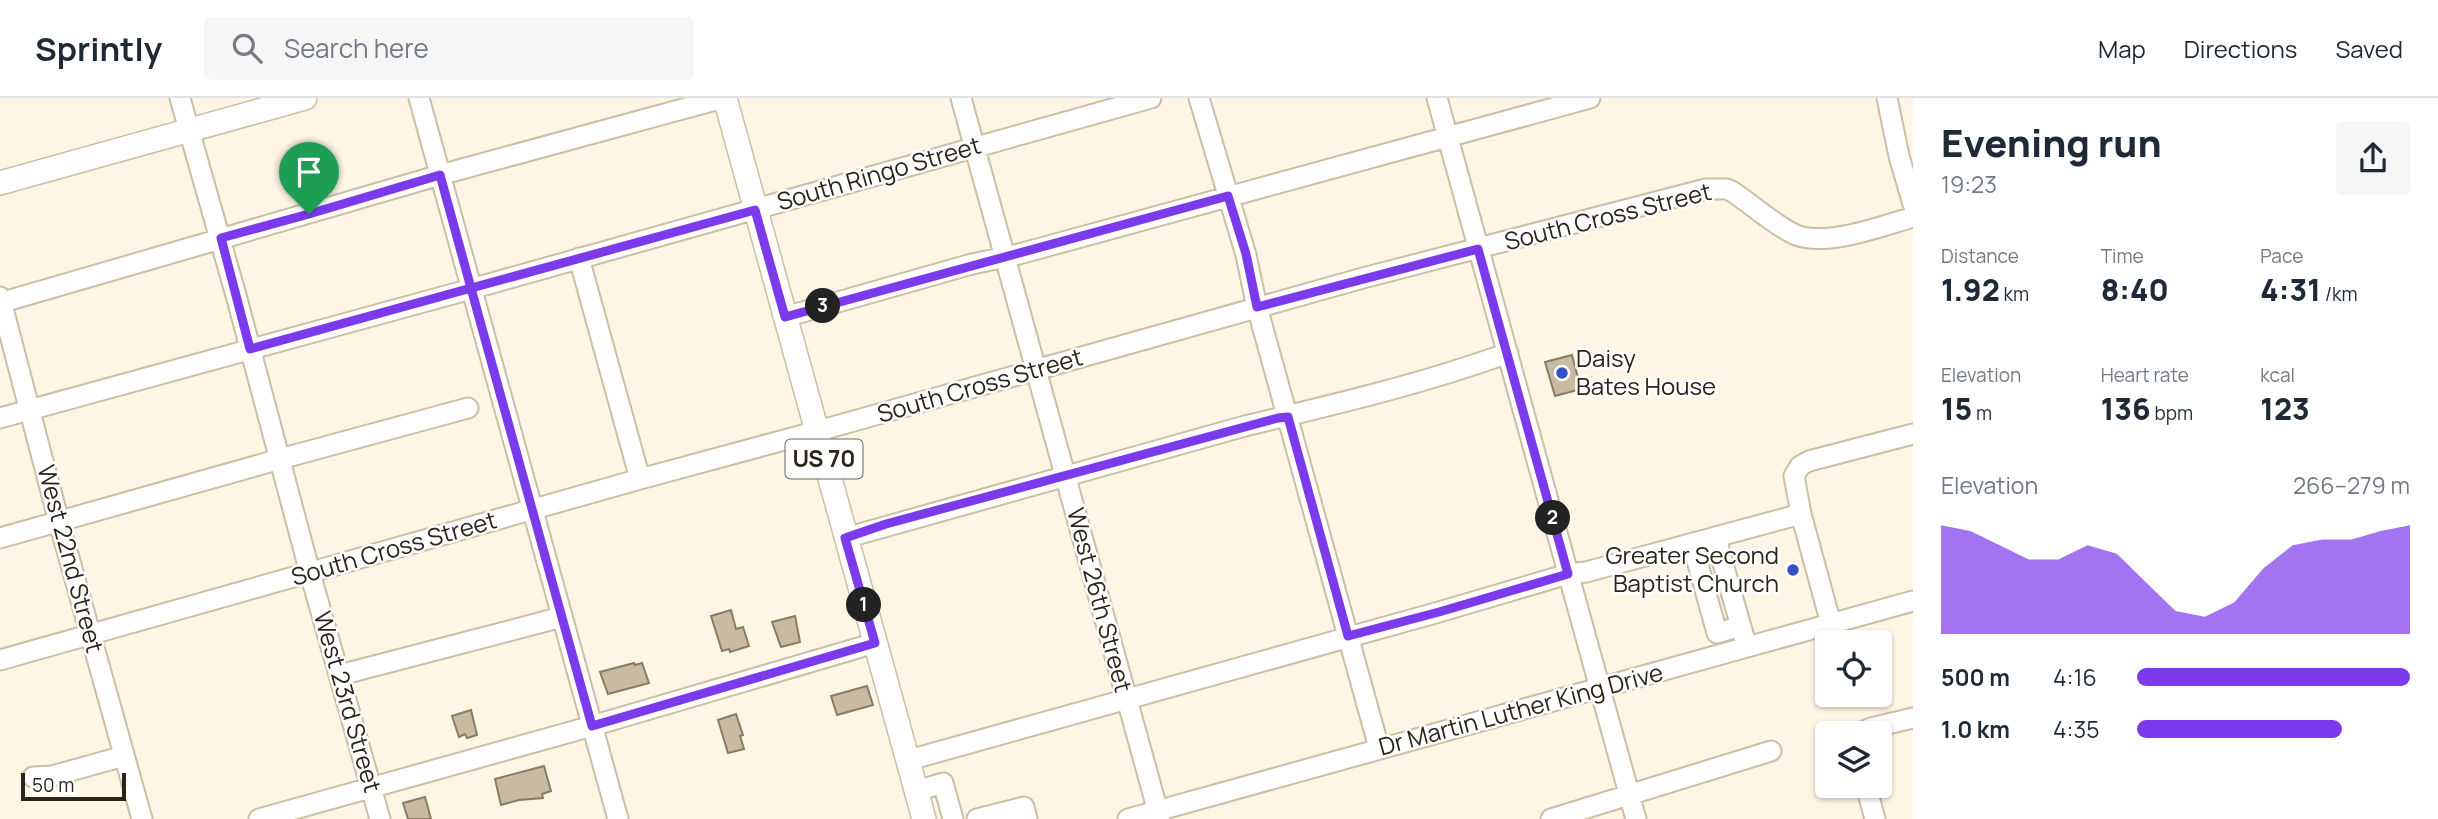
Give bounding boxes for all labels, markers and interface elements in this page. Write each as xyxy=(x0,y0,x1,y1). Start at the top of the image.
search box xyxy=(204,17,694,80)
text: Sprintly xyxy=(35,26,162,71)
icon: search xyxy=(228,29,266,67)
text: Search here xyxy=(284,30,429,66)
text: Map xyxy=(2098,32,2146,65)
text: Directions xyxy=(2184,32,2297,65)
text: Saved xyxy=(2335,32,2403,65)
text: Evening run xyxy=(1941,116,2162,168)
button: share xyxy=(2336,121,2410,195)
street label: South Ringo Street xyxy=(773,128,984,217)
pin xyxy=(279,142,339,214)
icon: arrive xyxy=(290,153,328,191)
text: 19:23 xyxy=(1941,168,1997,200)
street label: South Cross Street xyxy=(1501,174,1715,257)
text: Distance xyxy=(1941,243,2019,269)
text: Time xyxy=(2101,243,2144,269)
text: Pace xyxy=(2260,243,2303,269)
text: 1.92 xyxy=(1941,269,2000,310)
text: 8:40 xyxy=(2101,269,2169,310)
text: 4:31 xyxy=(2260,269,2321,310)
text: km xyxy=(2000,281,2029,307)
text: /km xyxy=(2321,281,2358,307)
pin: 3 xyxy=(806,288,840,324)
text: 3 xyxy=(817,292,828,318)
street label: South Cross Street xyxy=(873,339,1086,430)
place label: Daisy Bates House xyxy=(1576,341,1716,402)
text: Elevation xyxy=(1941,362,2021,388)
text: Heart rate xyxy=(2101,362,2189,388)
text: kcal xyxy=(2260,362,2295,388)
marker: Daisy Bates House xyxy=(1554,365,1570,381)
text: 15 xyxy=(1941,388,1972,429)
text: 136 xyxy=(2101,388,2151,429)
text: 123 xyxy=(2260,388,2310,429)
text: m xyxy=(1972,400,1992,426)
text: bpm xyxy=(2151,400,2193,426)
road number: US 70 xyxy=(786,440,862,478)
street label: West 22nd Street xyxy=(31,461,112,656)
text: Elevation xyxy=(1941,469,2038,501)
text: 266–279 m xyxy=(2293,469,2410,501)
pin: 2 xyxy=(1536,500,1570,536)
street label: South Cross Street xyxy=(287,502,500,593)
street label: West 26th Street xyxy=(1060,504,1141,696)
text: 2 xyxy=(1547,504,1558,530)
place label: Greater Second Baptist Church xyxy=(1606,538,1779,599)
marker: Greater Second Baptist Church xyxy=(1785,562,1801,578)
pin: 1 xyxy=(846,588,882,622)
text: 1 xyxy=(859,591,868,617)
street label: West 23rd Street xyxy=(307,607,390,796)
map controls xyxy=(1815,630,1892,798)
button: locate xyxy=(1815,630,1892,707)
street label: Dr Martin Luther King Drive xyxy=(1375,655,1666,762)
text: 500 m xyxy=(1941,661,2010,693)
text: 4:16 xyxy=(2053,661,2097,693)
text: 1.0 km xyxy=(1941,713,2010,745)
text: 4:35 xyxy=(2053,713,2099,745)
button: layers xyxy=(1815,721,1892,798)
scale bar xyxy=(21,770,126,802)
text: 50 m xyxy=(32,772,74,798)

